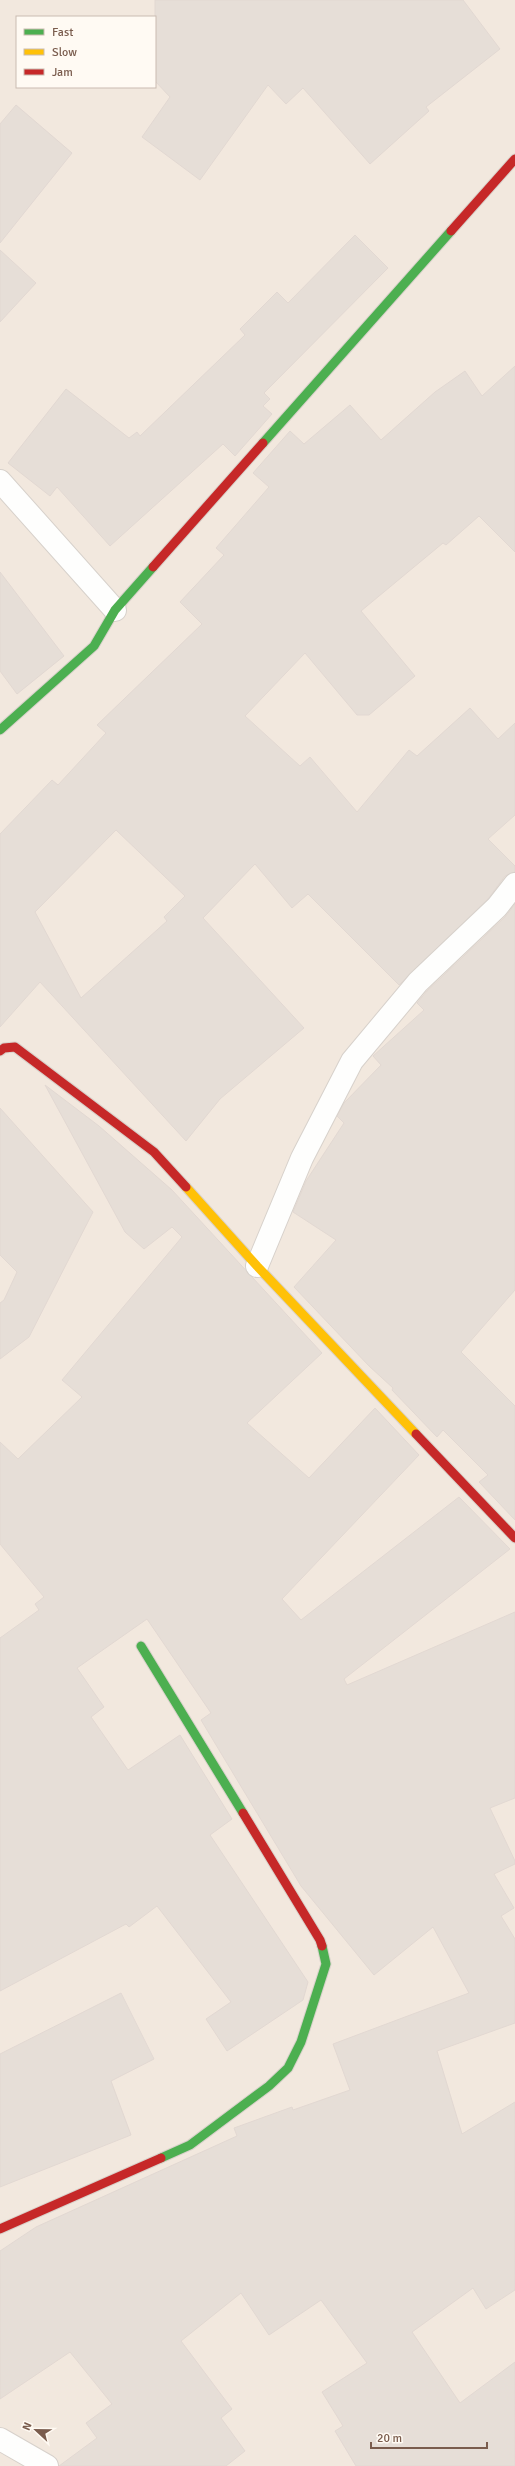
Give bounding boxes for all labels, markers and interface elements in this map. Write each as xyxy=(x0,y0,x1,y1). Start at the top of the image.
legend xyxy=(16,16,156,88)
text: Fast xyxy=(52,25,73,40)
text: Slow xyxy=(52,45,77,60)
text: Jam xyxy=(52,65,73,80)
north arrow xyxy=(16,2410,56,2450)
text: N xyxy=(20,2420,35,2432)
scale bar xyxy=(371,2424,487,2450)
text: 20 m xyxy=(377,2431,402,2446)

